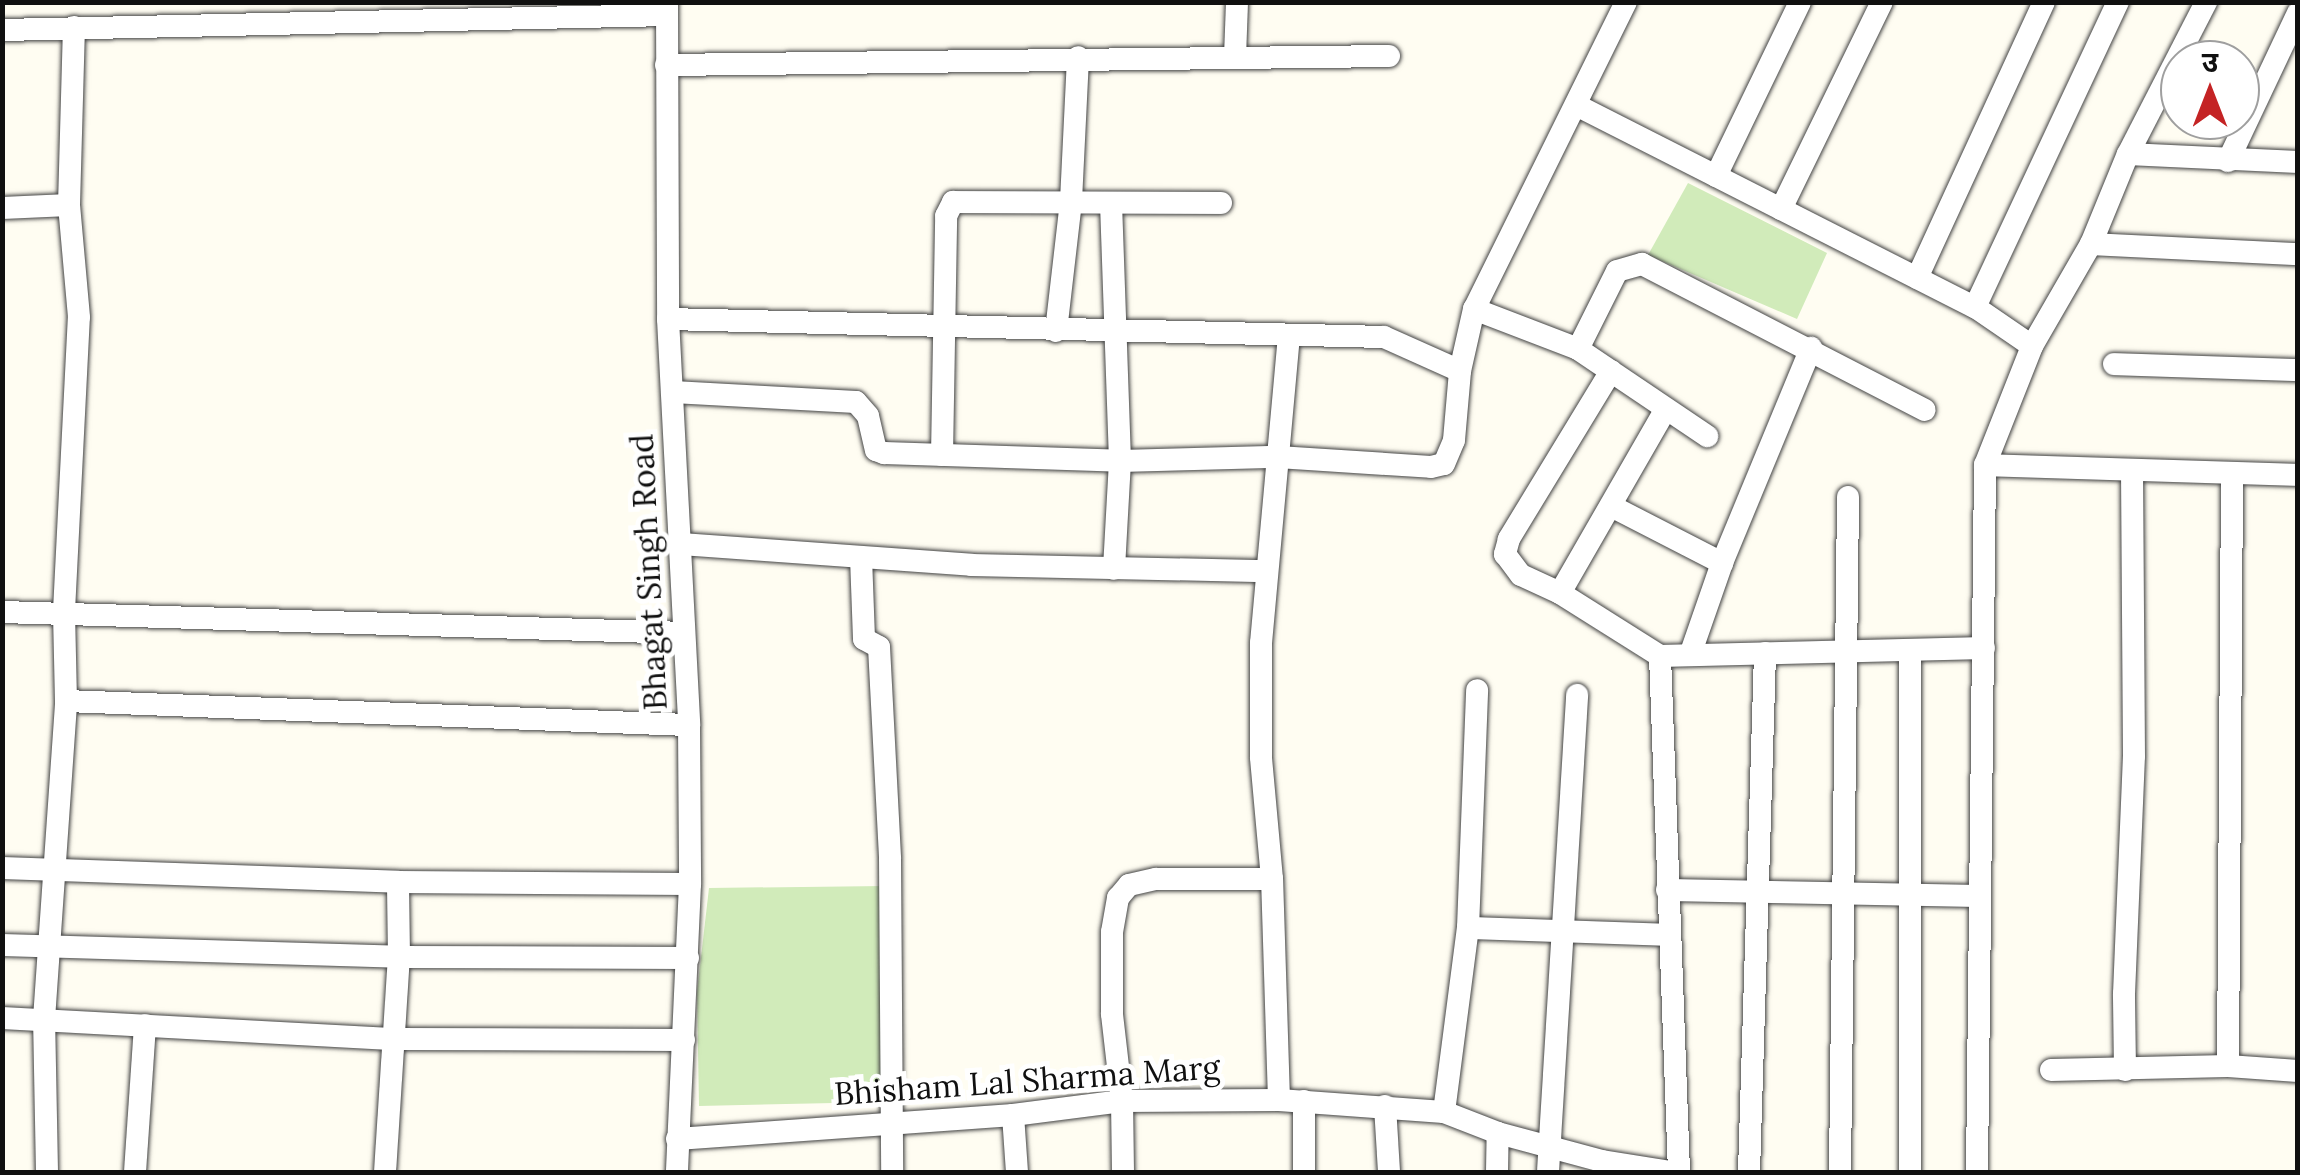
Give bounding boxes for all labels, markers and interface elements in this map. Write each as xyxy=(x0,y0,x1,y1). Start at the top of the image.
north arrow xyxy=(2160,40,2260,140)
text: उ xyxy=(2202,44,2218,80)
street label: Bhagat Singh Road xyxy=(623,433,675,711)
street label: Bhisham Lal Sharma Marg xyxy=(833,1048,1221,1114)

